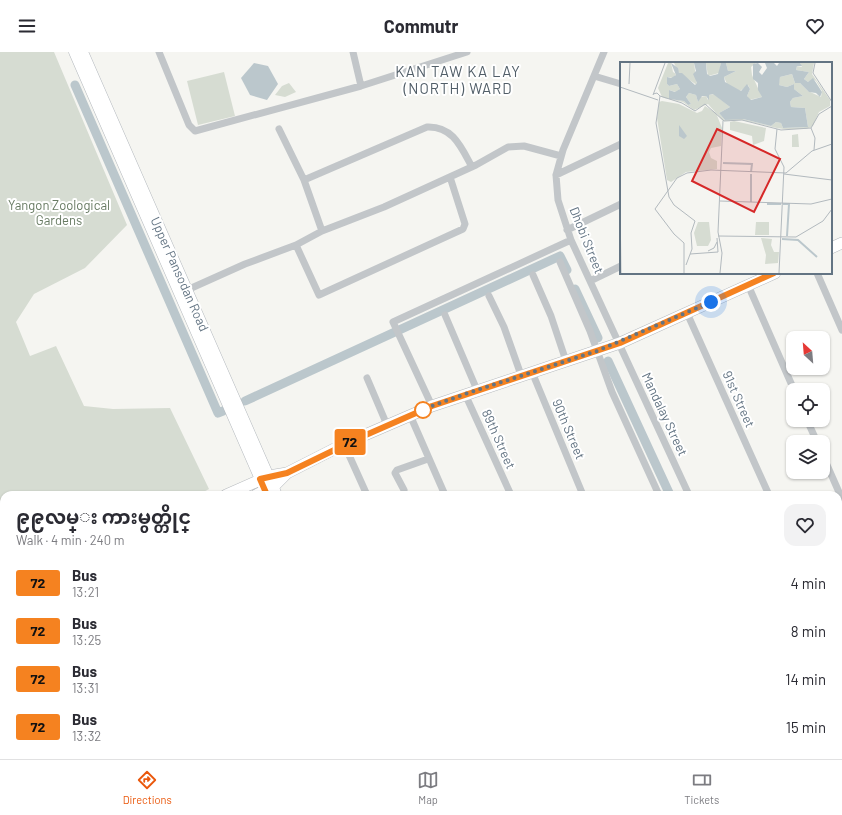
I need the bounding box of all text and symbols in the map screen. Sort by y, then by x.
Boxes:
icon: menu [16,15,38,37]
text: Commutr [384,15,458,37]
icon: heart [804,15,826,37]
district label: KAN TAW KA LAY (NORTH) WARD [395,62,521,97]
inset map [620,62,832,274]
park label: Yangon Zoological Gardens [8,197,110,228]
street label: Dhobi Street [566,204,608,276]
street label: Upper Pansodan Road [148,214,212,334]
your location [701,292,721,312]
north arrow [786,331,830,375]
map controls [786,331,830,479]
street label: 91st Street [719,368,759,430]
street label: Mandalay Street [639,370,691,458]
button: locate [786,383,830,427]
street label: 90th Street [549,396,589,462]
unlabelled marker [414,401,432,419]
street label: 89th Street [479,407,519,471]
line badge: 72 [332,429,368,455]
text: 72 [343,433,357,450]
button: layers [786,435,830,479]
button: heart [784,504,826,546]
text: ၉၉လမ္း ကားမွတ္တိုင္ [16,505,191,528]
text: Walk · 4 min · 240 m [16,532,124,548]
text: Bus [72,566,97,584]
text: 72 [31,574,45,591]
text: 4 min [790,574,826,592]
text: 13:21 [72,584,99,600]
text: Bus [72,614,97,632]
text: 72 [31,622,45,639]
text: 8 min [791,622,826,640]
text: 13:25 [72,632,101,648]
text: Bus [72,662,97,680]
text: 72 [31,670,45,687]
text: 14 min [785,670,826,688]
text: 13:31 [72,680,99,696]
text: Bus [72,710,97,728]
text: 72 [31,718,45,735]
text: 15 min [786,718,826,736]
text: 13:32 [72,728,101,744]
tab: Directions [123,769,172,806]
tab: Map [417,769,439,806]
tab: Tickets [684,769,719,806]

